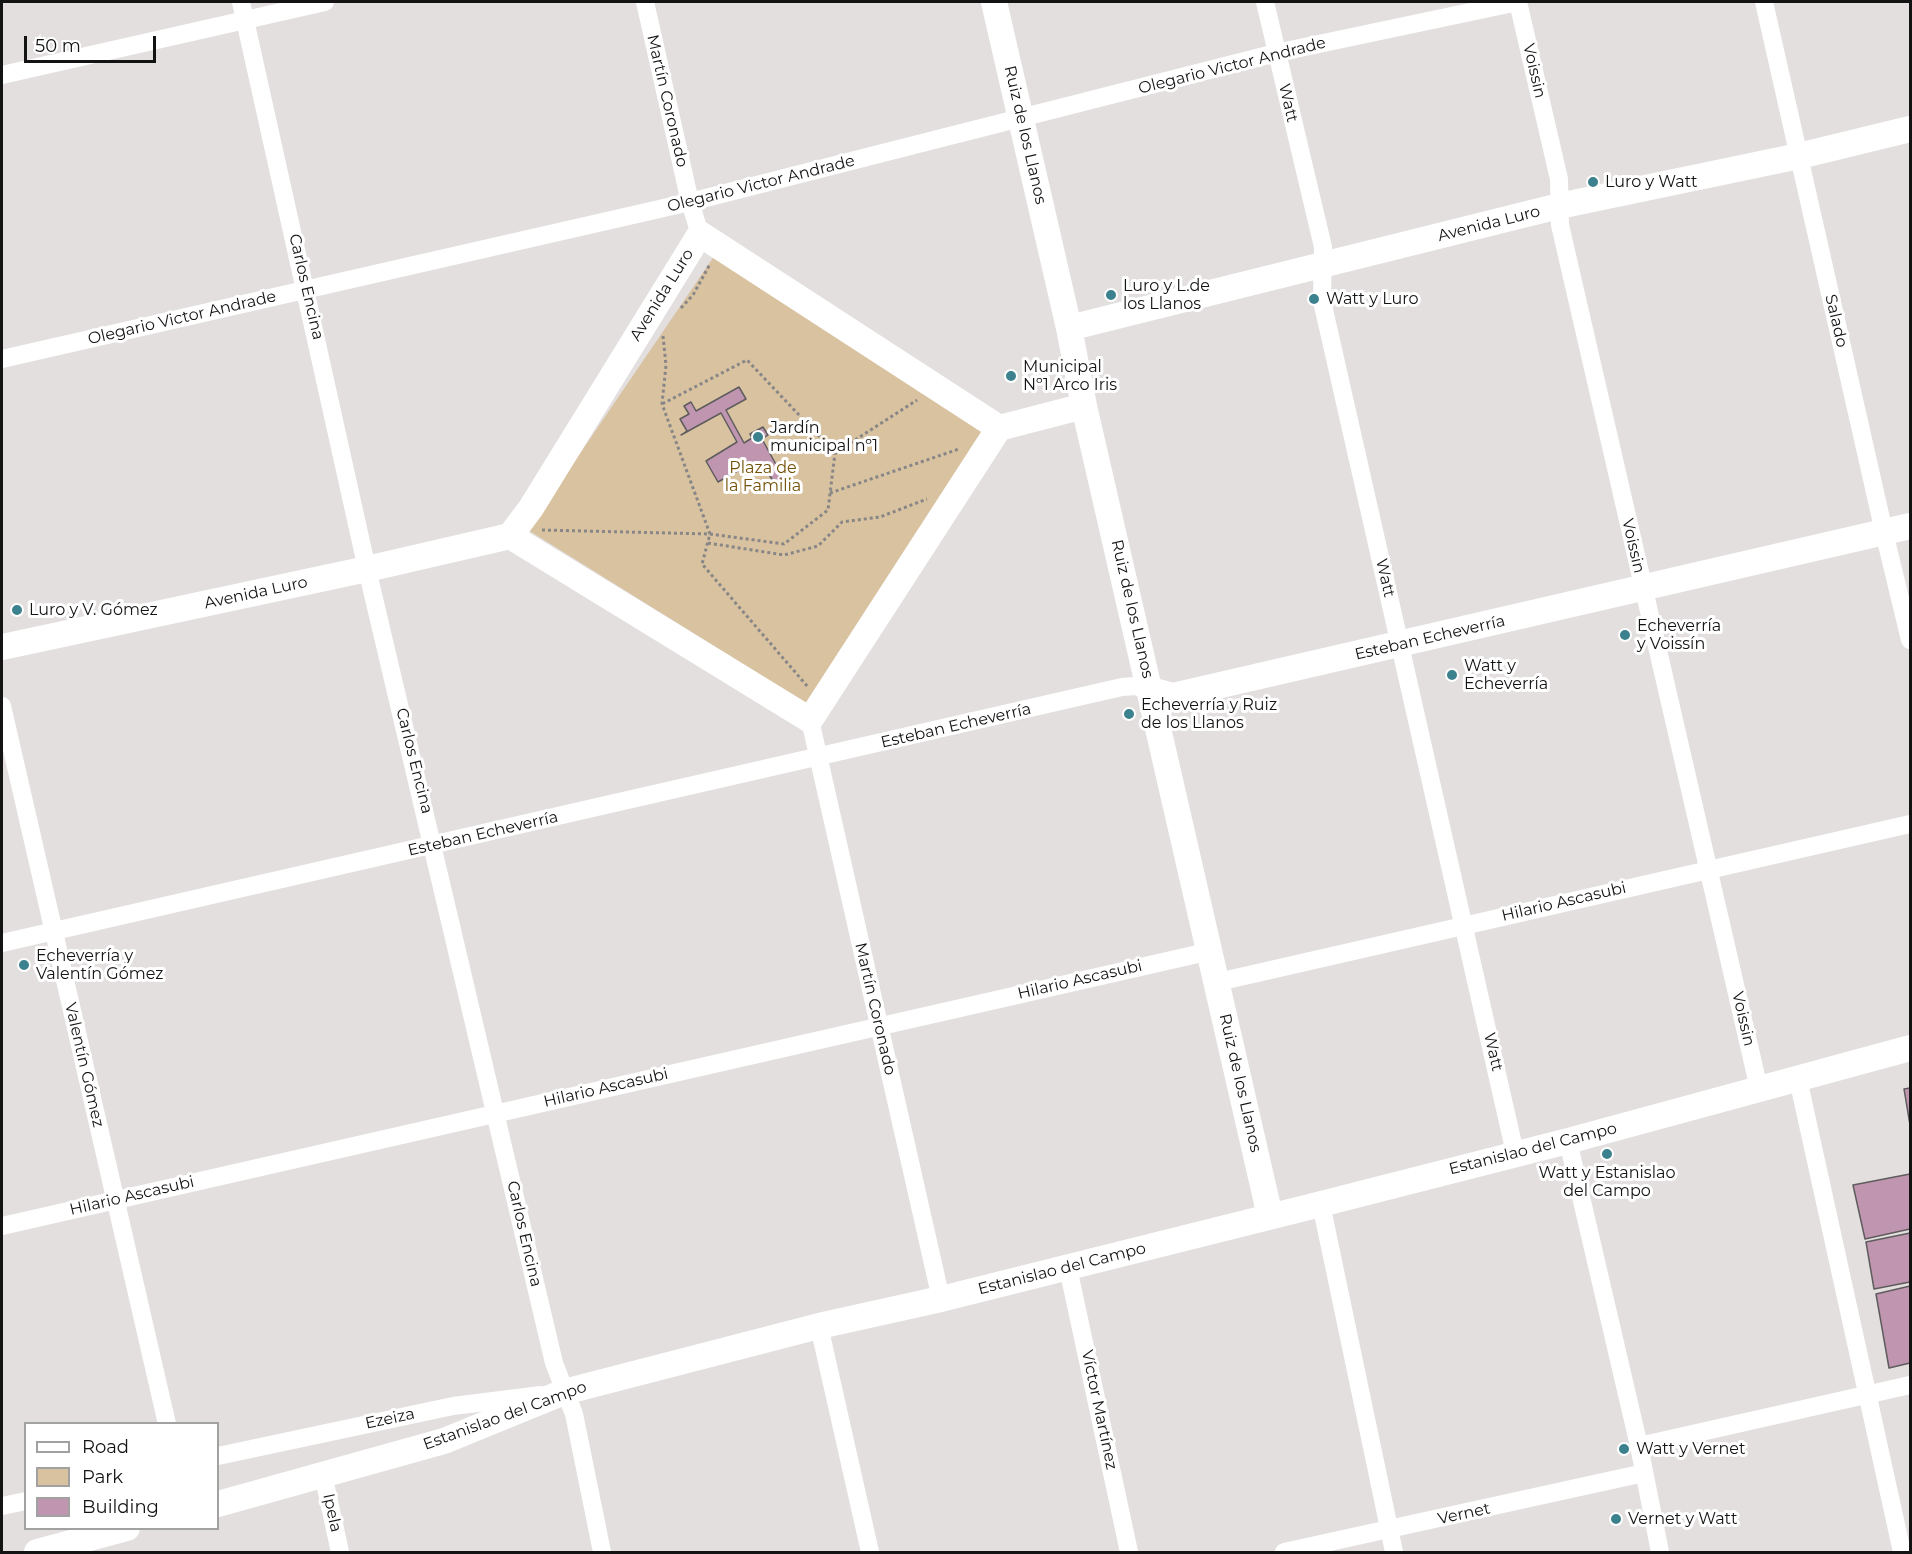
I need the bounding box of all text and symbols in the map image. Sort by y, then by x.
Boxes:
scale bar [27,24,159,62]
street label: Martín Coronado [642,33,692,169]
street label: Olegario Victor Andrade [1136,33,1328,99]
text: 50 m [35,35,81,57]
street label: Voissin [1518,42,1550,100]
street label: Ruiz de los Llanos [1000,64,1050,206]
street label: Watt [1274,82,1302,124]
street label: Olegario Victor Andrade [665,151,857,217]
place label: Luro y Watt [1605,172,1697,192]
marker: Luro y Watt [1586,175,1600,189]
street label: Avenida Luro [1436,202,1542,246]
street label: Carlos Encina [284,232,328,342]
street label: Avenida Luro [626,245,698,345]
place label: Luro y L.de los Llanos [1123,276,1210,314]
street label: Olegario Victor Andrade [86,287,278,349]
marker: Luro y L.de los Llanos [1104,288,1118,302]
place label: Watt y Luro [1326,289,1418,309]
marker: Watt y Luro [1307,292,1321,306]
street label: Salado [1821,293,1851,349]
place label: Municipal Nº1 Arco Iris [1023,357,1117,395]
marker: Municipal Nº1 Arco Iris [1004,369,1018,383]
place label: Jardín municipal nº1 [770,418,878,456]
marker: Jardín municipal nº1 [751,430,765,444]
park label: Plaza de la Familia [725,458,801,496]
street label: Voissin [1617,517,1649,575]
street label: Ruiz de los Llanos [1107,538,1157,680]
street label: Watt [1371,557,1399,599]
street label: Avenida Luro [203,573,309,613]
place label: Luro y V. Gómez [29,600,158,620]
marker: Luro y V. Gómez [10,603,24,617]
street label: Esteban Echeverría [1353,611,1507,665]
place label: Echeverría y Voissín [1637,616,1721,654]
marker: Echeverría y Voissín [1618,628,1632,642]
place label: Watt y Echeverría [1464,656,1548,694]
marker: Watt y Echeverría [1445,668,1459,682]
place label: Echeverría y Ruiz de los Llanos [1141,695,1277,733]
street label: Esteban Echeverría [879,699,1033,753]
street label: Carlos Encina [392,706,436,816]
marker: Echeverría y Ruiz de los Llanos [1122,707,1136,721]
street label: Esteban Echeverría [406,807,560,861]
street label: Hilario Ascasubi [1500,878,1628,926]
street label: Martín Coronado [850,941,900,1077]
place label: Echeverría y Valentín Gómez [36,946,163,984]
street label: Hilario Ascasubi [1016,956,1144,1004]
marker: Echeverría y Valentín Gómez [17,958,31,972]
street label: Voissin [1727,990,1759,1048]
street label: Valentín Gómez [60,1001,108,1129]
street label: Ruiz de los Llanos [1215,1012,1265,1154]
street label: Watt [1479,1031,1507,1073]
street label: Hilario Ascasubi [542,1064,670,1112]
street label: Estanislao del Campo [1447,1119,1619,1179]
marker: Watt y Estanislao del Campo [1600,1147,1614,1161]
place label: Watt y Estanislao del Campo [1539,1163,1675,1201]
street label: Hilario Ascasubi [68,1172,196,1220]
street label: Carlos Encina [502,1179,546,1289]
street label: Estanislao del Campo [976,1239,1148,1299]
street label: Víctor Martínez [1077,1348,1121,1472]
street label: Estanislao del Campo [421,1377,589,1455]
street label: Ezeiza [363,1404,417,1434]
legend [24,1422,219,1530]
text: Road [82,1436,129,1458]
place label: Watt y Vernet [1636,1439,1745,1459]
marker: Watt y Vernet [1617,1442,1631,1456]
text: Park [82,1466,123,1488]
street label: Ipela [319,1492,345,1534]
text: Building [82,1496,159,1518]
street label: Vernet [1436,1499,1492,1529]
place label: Vernet y Watt [1628,1509,1737,1529]
marker: Vernet y Watt [1609,1512,1623,1526]

